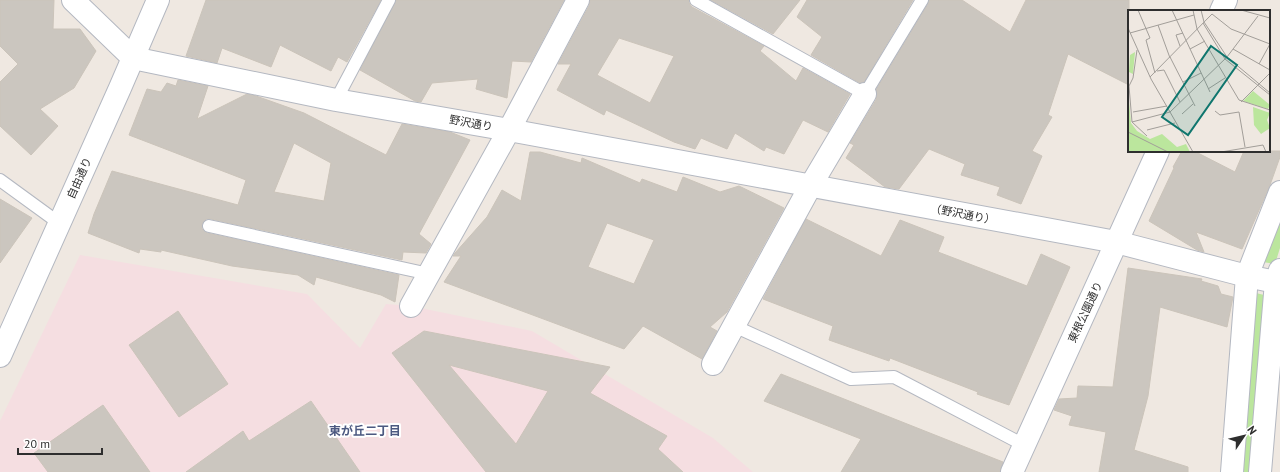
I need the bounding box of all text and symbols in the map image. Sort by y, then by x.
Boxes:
inset map [1128,10,1270,152]
street label: 野沢通り [448,112,494,134]
street label: 自由通り [64,155,94,201]
street label: （野沢通り） [929,201,997,227]
street label: 東根公園通り [1065,279,1105,345]
north arrow [1224,416,1264,456]
district label: 東が丘二丁目 [329,423,401,438]
text: N [1244,423,1260,437]
scale bar [18,430,102,456]
text: 20 m [24,436,50,451]

